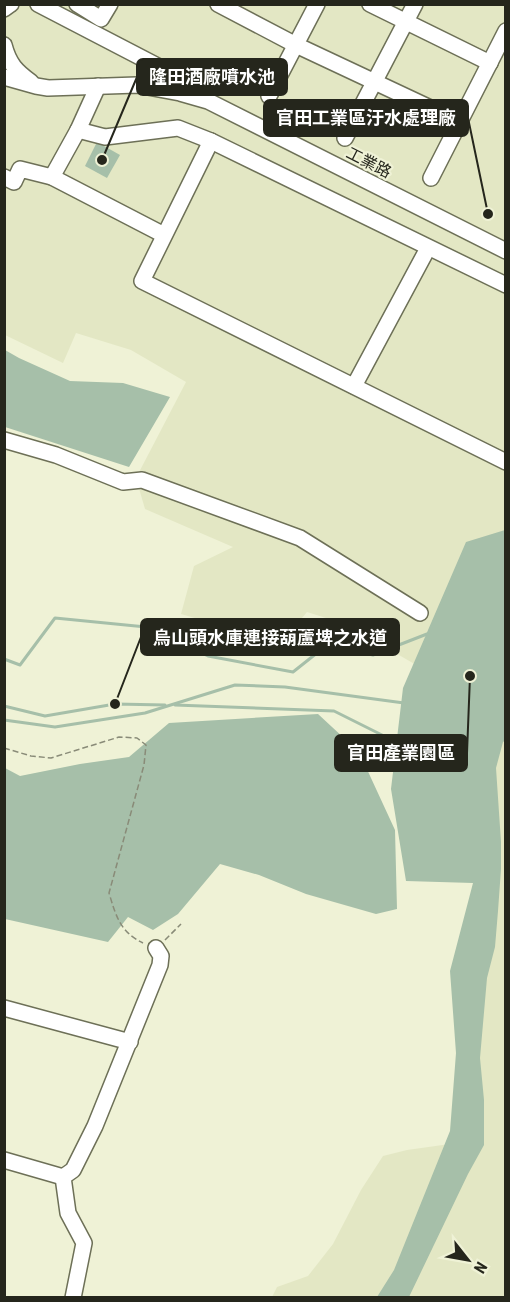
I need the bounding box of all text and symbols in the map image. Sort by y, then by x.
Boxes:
callout: 隆田酒廠噴水池 [137,59,287,95]
text: 隆田酒廠噴水池 [149,66,275,87]
callout: 官田工業區汙水處理廠 [264,100,468,136]
text: 官田工業區汙水處理廠 [276,107,456,128]
street label: 工業路 [343,143,394,182]
callout: 烏山頭水庫連接葫蘆埤之水道 [141,619,399,655]
text: 烏山頭水庫連接葫蘆埤之水道 [153,627,387,648]
callout: 官田產業園區 [335,735,467,771]
text: 官田產業園區 [347,742,455,763]
north arrow [438,1230,498,1290]
text: N [470,1258,491,1277]

